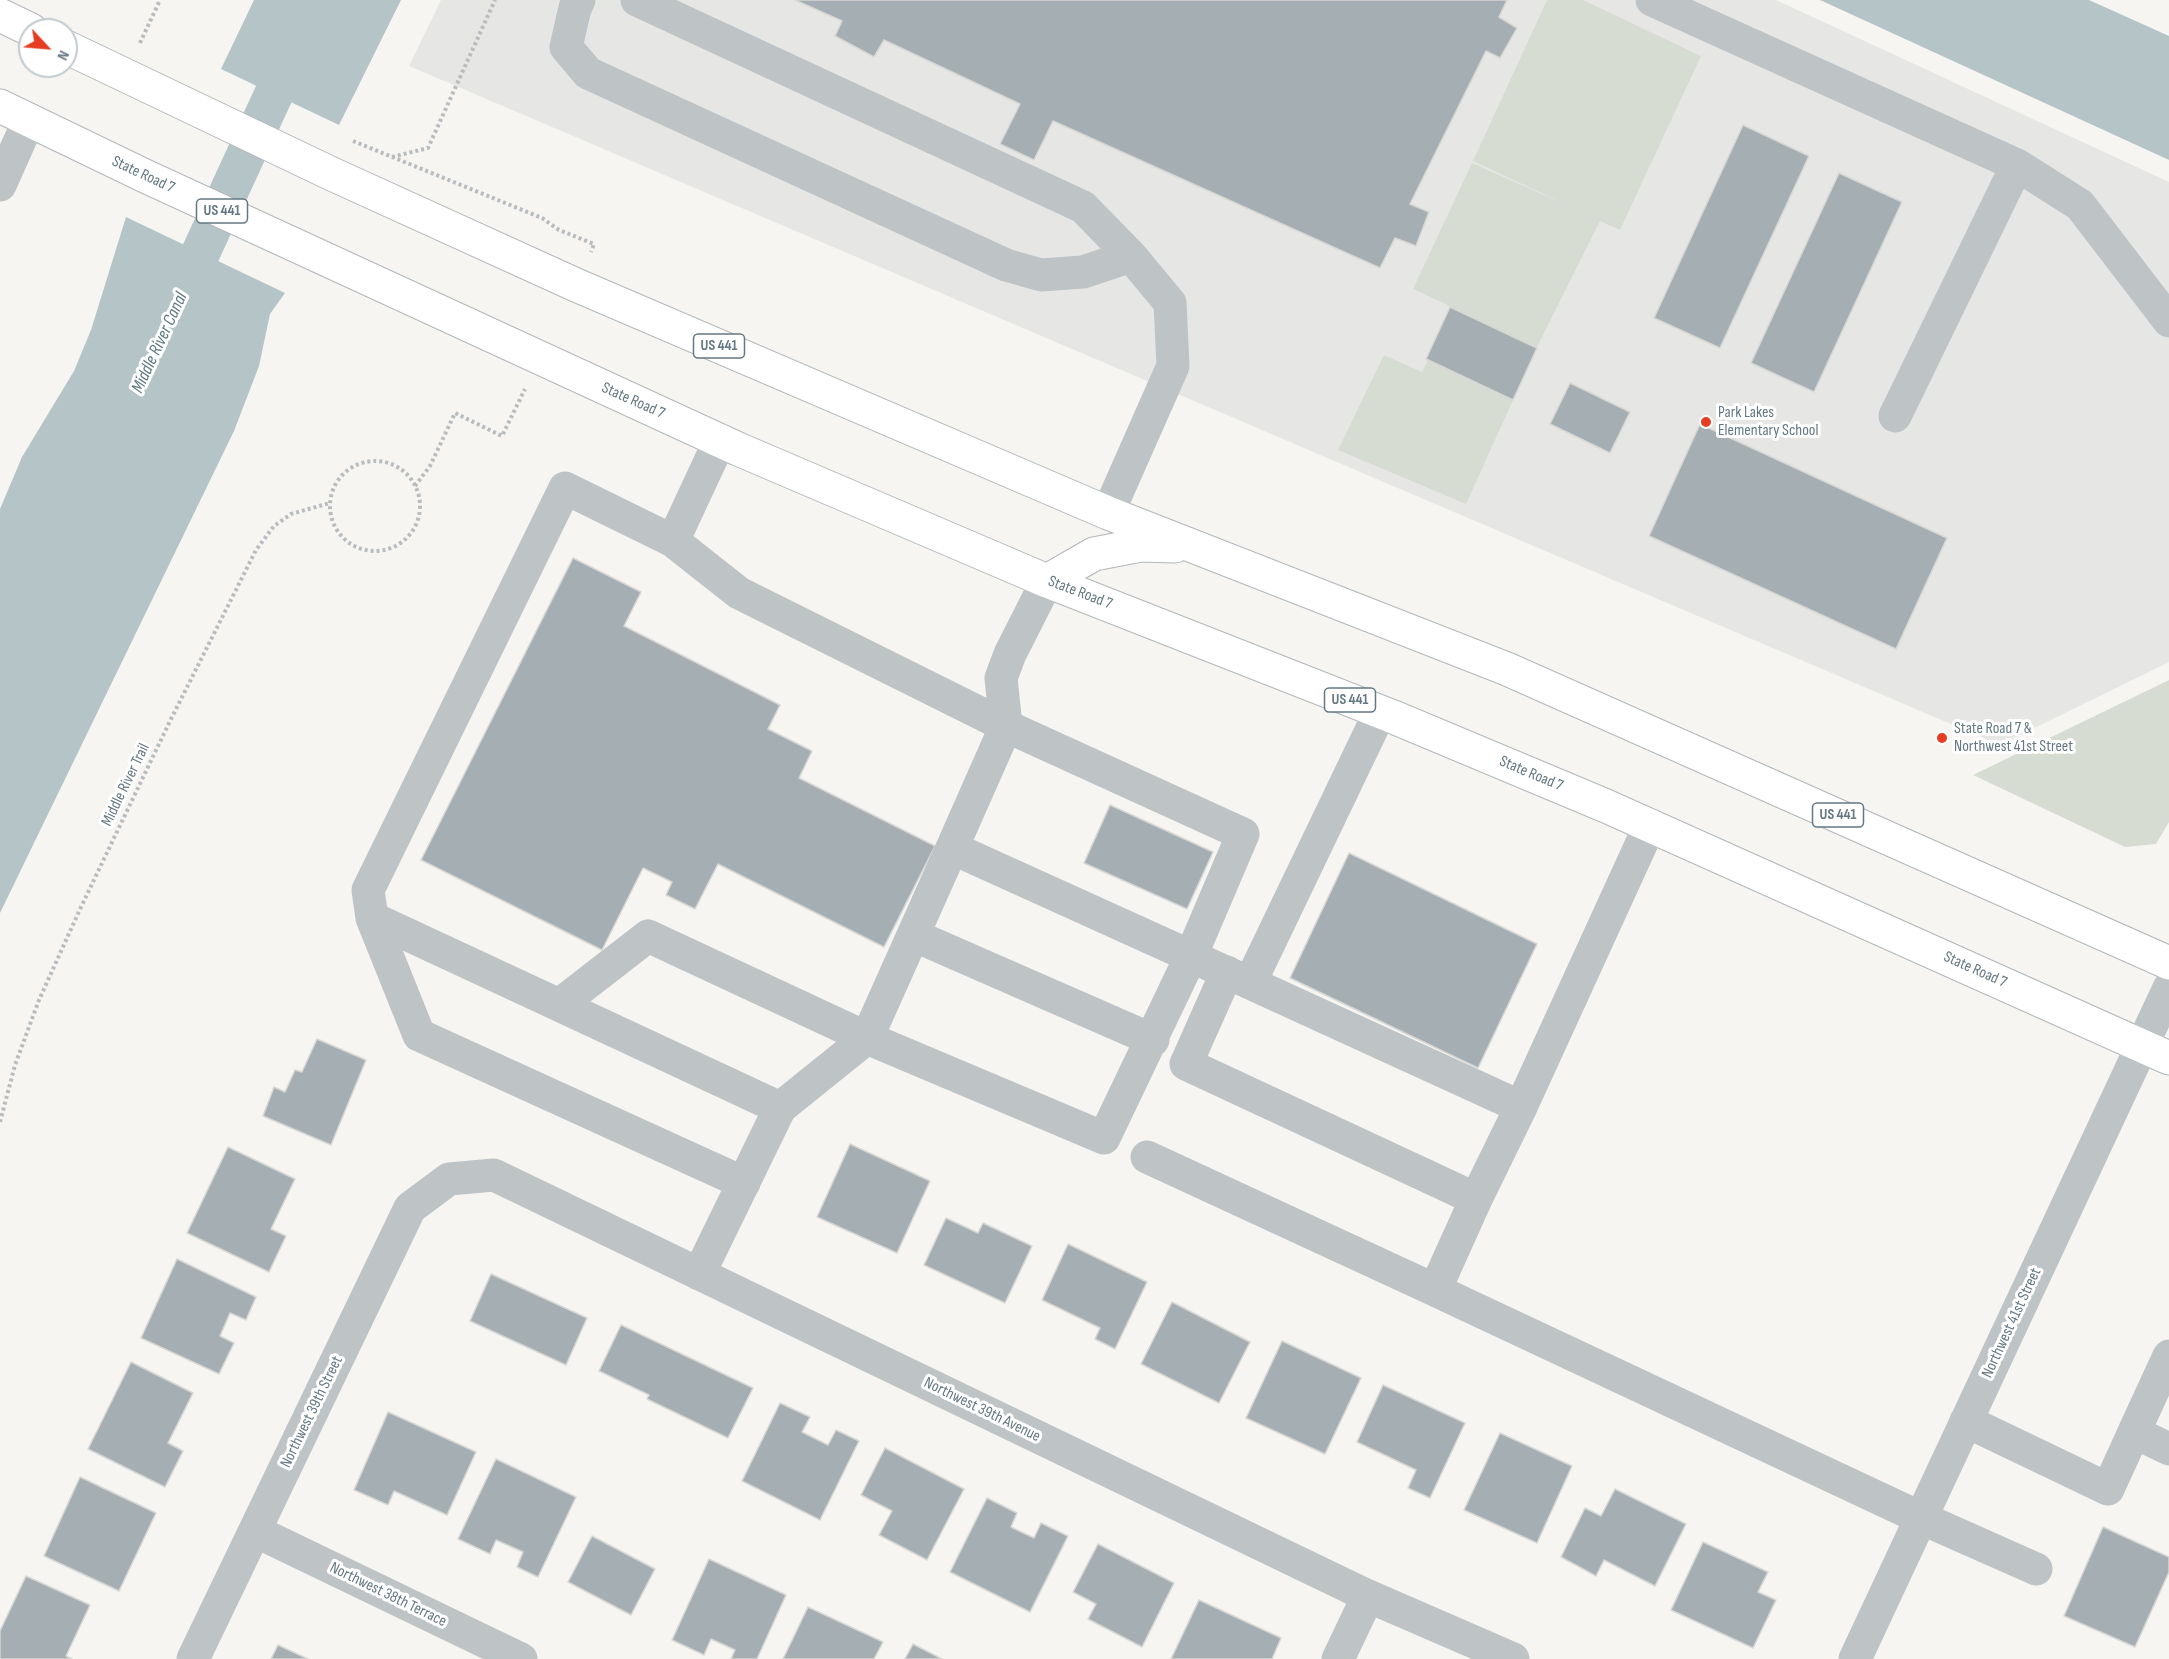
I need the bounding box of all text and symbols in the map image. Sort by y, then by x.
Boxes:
north arrow [18,18,78,78]
text: N [52,47,73,63]
street label: State Road 7 [109,152,177,198]
road number: US 441 [196,199,248,223]
water label: Middle River Canal [127,289,193,397]
road number: US 441 [694,334,744,358]
street label: State Road 7 [598,379,668,423]
place label: Park Lakes Elementary School [1718,403,1818,441]
marker: Park Lakes Elementary School [1699,415,1713,429]
street label: State Road 7 [1045,572,1115,614]
road number: US 441 [1324,688,1376,712]
place label: State Road 7 & Northwest 41st Street [1954,719,2073,757]
marker: State Road 7 & Northwest 41st Street [1935,731,1949,745]
street label: Middle River Trail [98,741,154,829]
street label: State Road 7 [1496,752,1566,796]
road number: US 441 [1812,803,1864,827]
street label: State Road 7 [1940,948,2010,992]
street label: Northwest 41st Street [1978,1265,2046,1381]
street label: Northwest 39th Street [277,1353,347,1471]
street label: Northwest 39th Avenue [921,1374,1043,1446]
street label: Northwest 38th Terrace [326,1558,450,1632]

